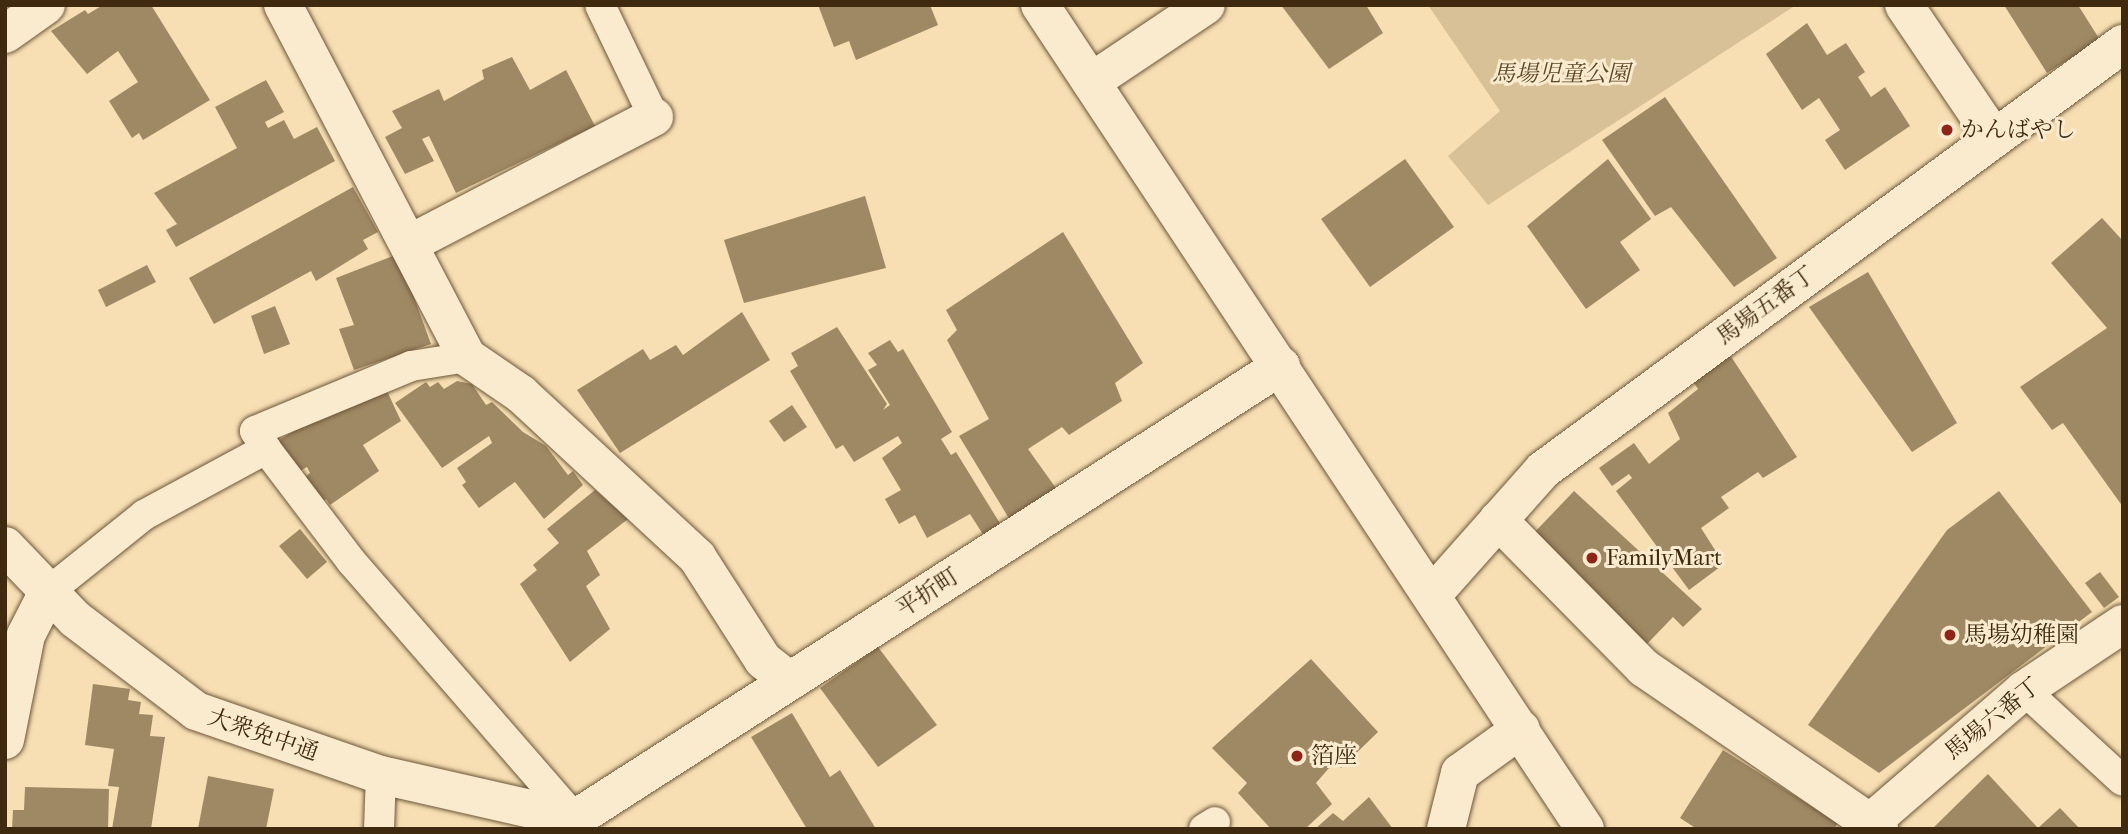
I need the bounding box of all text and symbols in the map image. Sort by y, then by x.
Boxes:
park label: 馬場児童公園 [1492,60,1630,88]
place label: かんばやし [1961,116,2076,144]
marker: かんばやし [1939,122,1955,138]
street label: 馬場五番丁 [1711,261,1821,351]
place label: FamilyMart [1606,544,1722,572]
marker: FamilyMart [1584,550,1600,566]
street label: 平折町 [892,563,964,623]
place label: 馬場幼稚園 [1964,621,2079,649]
marker: 馬場幼稚園 [1942,627,1958,643]
street label: 馬場六番丁 [1940,672,2046,766]
street label: 大衆免中通 [204,703,322,767]
place label: 箔座 [1311,742,1357,770]
marker: 箔座 [1289,748,1305,764]

